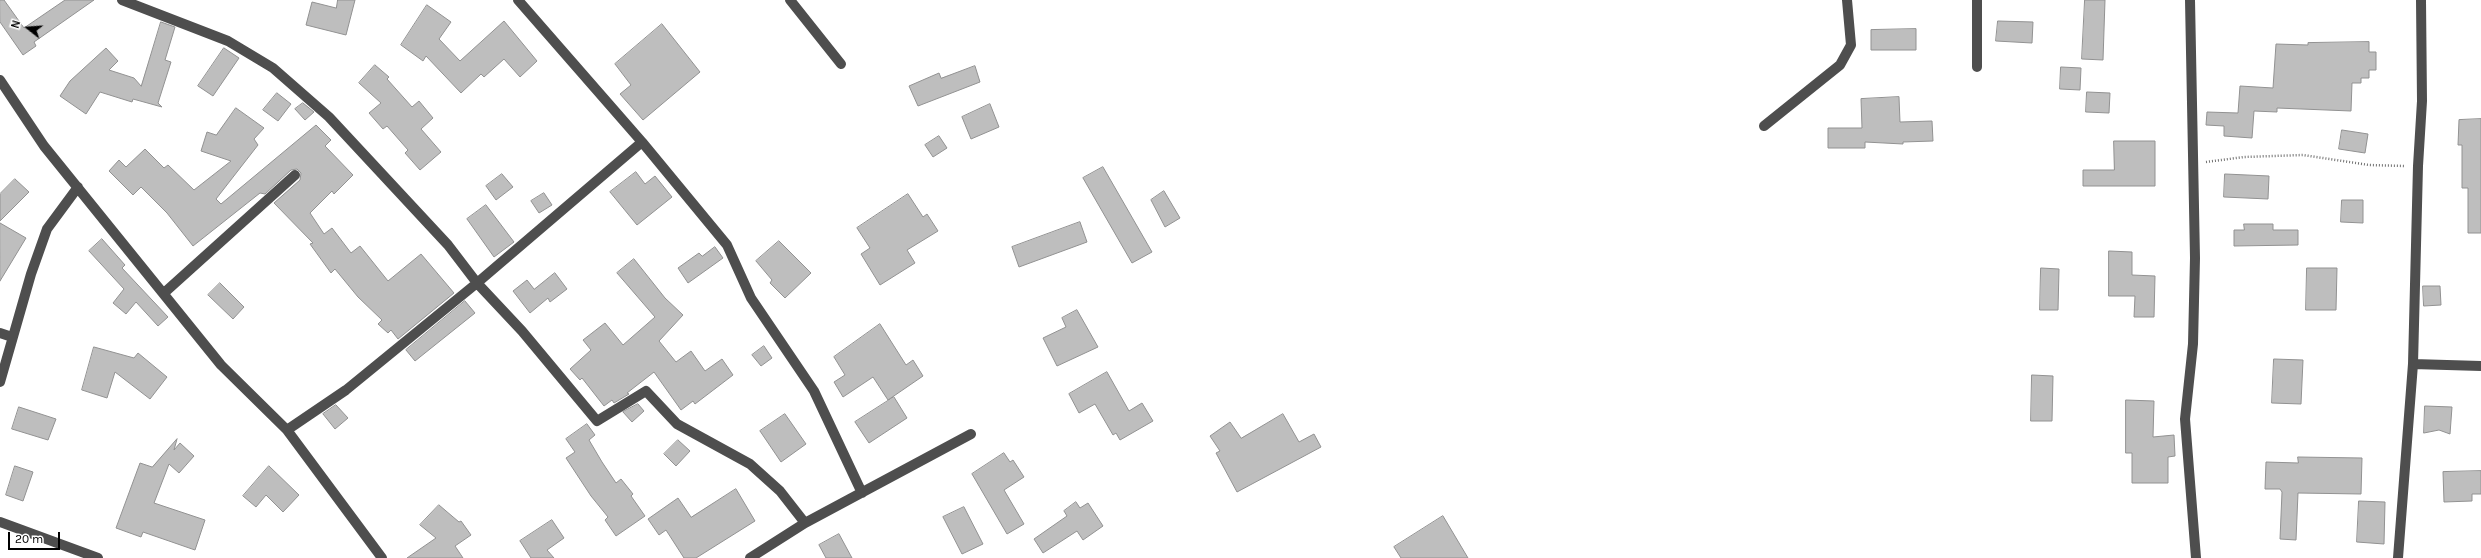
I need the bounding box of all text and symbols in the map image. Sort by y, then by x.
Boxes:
north arrow [8,8,48,48]
text: N [9,19,23,30]
scale bar [10,524,62,550]
text: 20 m [15,532,43,546]

